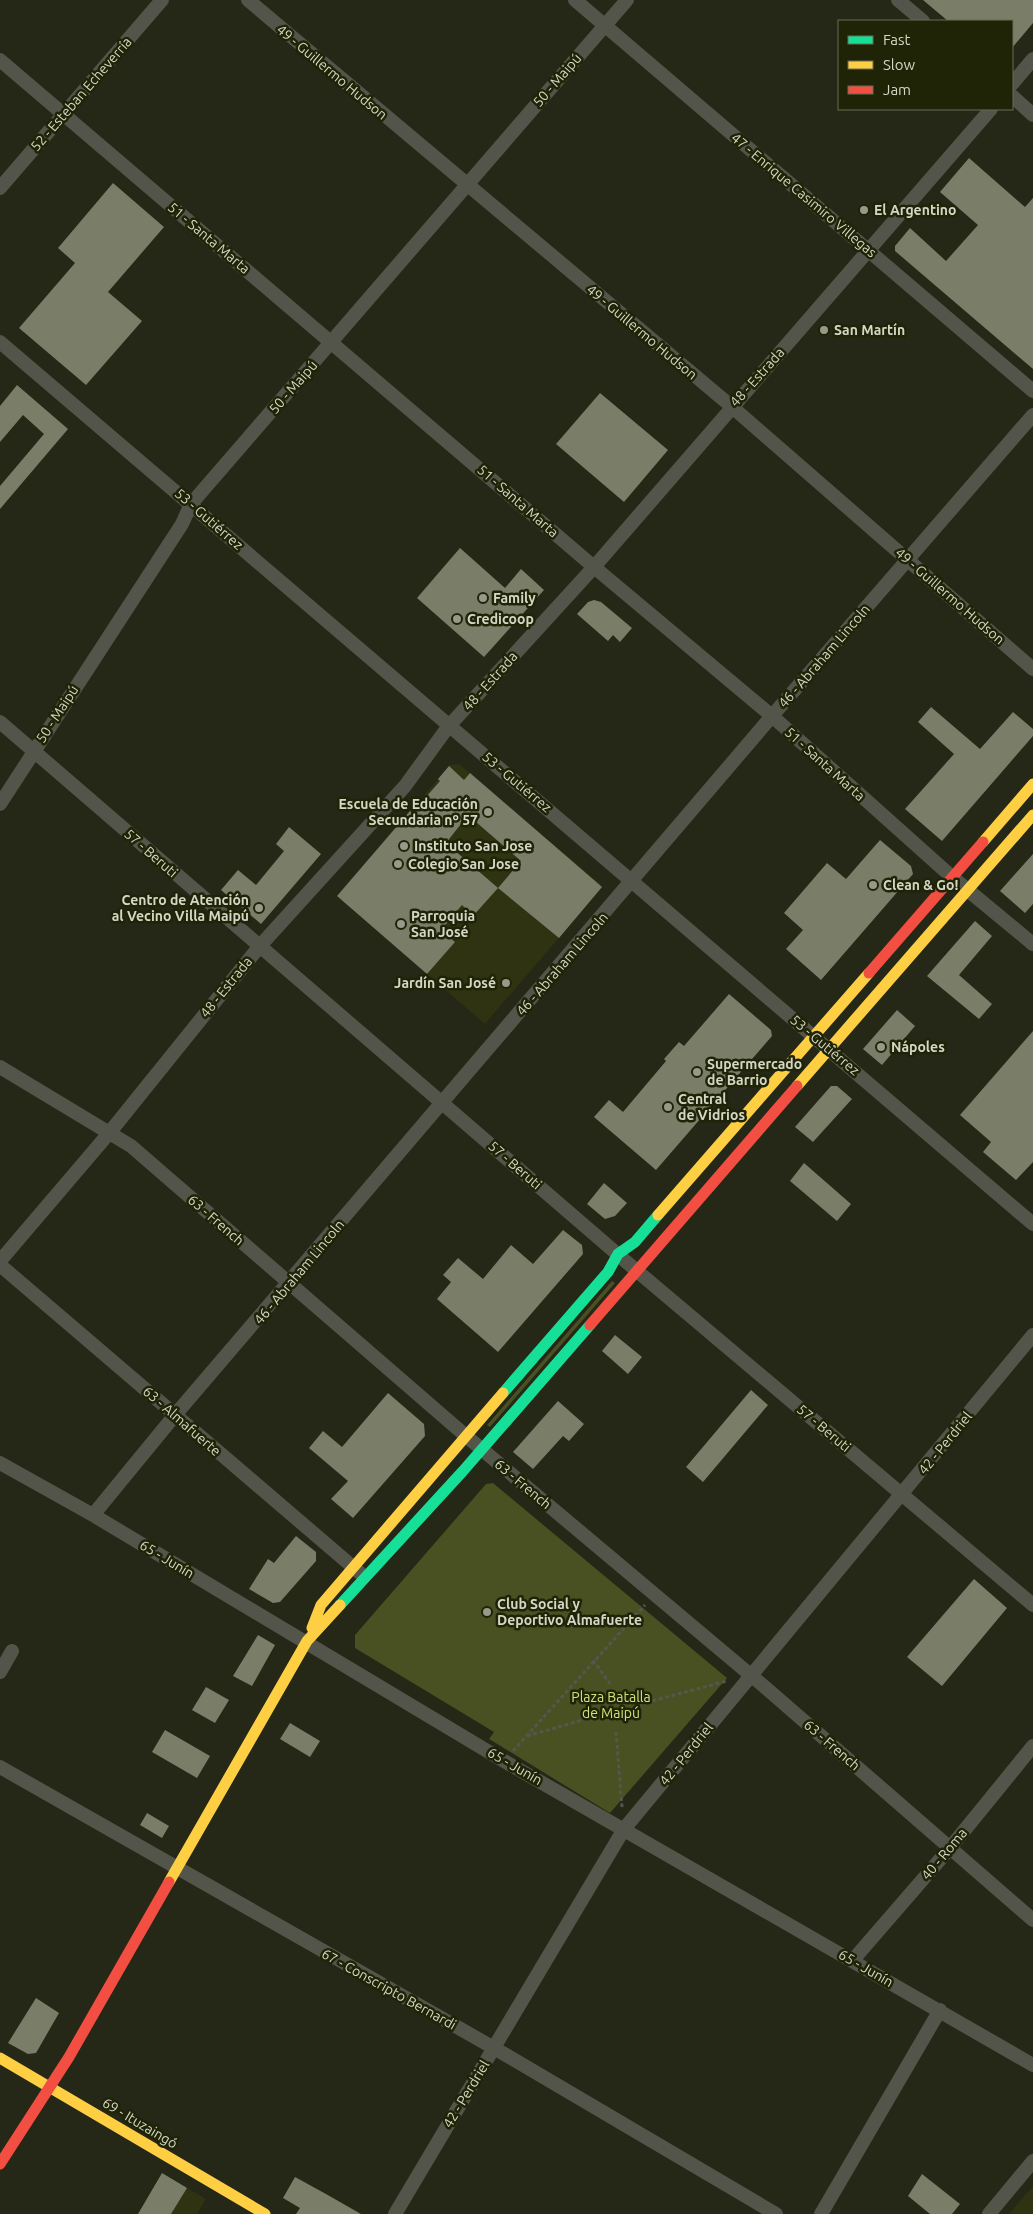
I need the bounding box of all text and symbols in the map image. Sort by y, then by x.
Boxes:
legend [838,20,1013,110]
street label: 49 - Guillermo Hudson [274,21,390,123]
text: Fast [883,31,911,48]
street label: 52 - Esteban Echeverría [27,34,135,154]
street label: 50 - Maipú [530,50,584,110]
text: Slow [883,56,916,73]
text: Jam [883,81,911,98]
street label: 47 - Enrique Casimiro Villegas [728,130,880,260]
street label: 51 - Santa Marta [165,199,253,277]
place label: El Argentino [874,202,956,218]
marker: El Argentino [858,204,870,216]
street label: 49 - Guillermo Hudson [584,281,700,383]
place label: San Martín [834,322,905,338]
marker: San Martín [818,324,830,336]
street label: 48 - Estrada [726,344,788,410]
street label: 50 - Maipú [266,357,320,417]
street label: 51 - Santa Marta [474,461,562,541]
street label: 53 - Gutiérrez [172,485,246,553]
street label: 49 - Guillermo Hudson [892,544,1008,648]
place label: Family [493,590,536,606]
marker: Family [477,592,489,604]
street label: 46 - Abraham Lincoln [775,601,873,711]
place label: Credicoop [467,611,534,627]
marker: Credicoop [451,613,463,625]
street label: 48 - Estrada [459,648,521,714]
street label: 50 - Maipú [33,682,81,746]
street label: 51 - Santa Marta [782,724,868,804]
street label: 53 - Gutiérrez [479,749,555,815]
place label: Escuela de Educación Secundaria nº 57 [339,796,478,828]
marker: Escuela de Educación Secundaria nº 57 [482,806,494,818]
street label: 57 - Beruti [121,826,181,880]
place label: Instituto San Jose [414,838,532,854]
marker: Instituto San Jose [398,840,410,852]
place label: Colegio San Jose [408,856,519,872]
marker: Colegio San Jose [392,858,404,870]
place label: Clean & Go! [883,877,958,893]
marker: Clean & Go! [867,879,879,891]
place label: Centro de Atención al Vecino Villa Maipú [112,892,249,924]
marker: Centro de Atención al Vecino Villa Maipú [253,902,265,914]
place label: Parroquia San José [411,908,475,940]
street label: 46 - Abraham Lincoln [513,909,611,1019]
marker: Parroquia San José [395,918,407,930]
street label: 48 - Estrada [197,953,255,1021]
place label: Jardín San José [394,975,496,991]
marker: Jardín San José [500,977,512,989]
street label: 53 - Gutiérrez [787,1012,863,1078]
place label: Nápoles [891,1039,945,1055]
marker: Nápoles [875,1041,887,1053]
place label: Supermercado de Barrio [707,1056,802,1088]
marker: Supermercado de Barrio [691,1066,703,1078]
place label: Central de Vidrios [678,1091,745,1123]
marker: Central de Vidrios [662,1101,674,1113]
street label: 57 - Beruti [485,1138,545,1192]
street label: 63 - French [185,1191,247,1249]
street label: 46 - Abraham Lincoln [251,1217,347,1327]
street label: 63 - Almafuerte [140,1383,224,1459]
street label: 57 - Beruti [794,1401,854,1455]
street label: 42 - Perdriel [915,1408,975,1477]
street label: 63 - French [491,1456,555,1512]
street label: 65 - Junín [137,1537,197,1581]
place label: Club Social y Deportivo Almafuerte [497,1596,642,1628]
marker: Club Social y Deportivo Almafuerte [481,1606,493,1618]
park label: Plaza Batalla de Maipú [571,1689,651,1721]
street label: 63 - French [801,1716,863,1774]
street label: 42 - Perdriel [656,1719,716,1788]
street label: 65 - Junín [485,1744,545,1788]
street label: 40 - Roma [918,1825,970,1883]
street label: 67 - Conscripto Bernardi [319,1945,459,2033]
street label: 65 - Junín [836,1946,896,1990]
street label: 42 - Perdriel [440,2057,493,2131]
street label: 69 - Ituzaingó [100,2094,180,2152]

